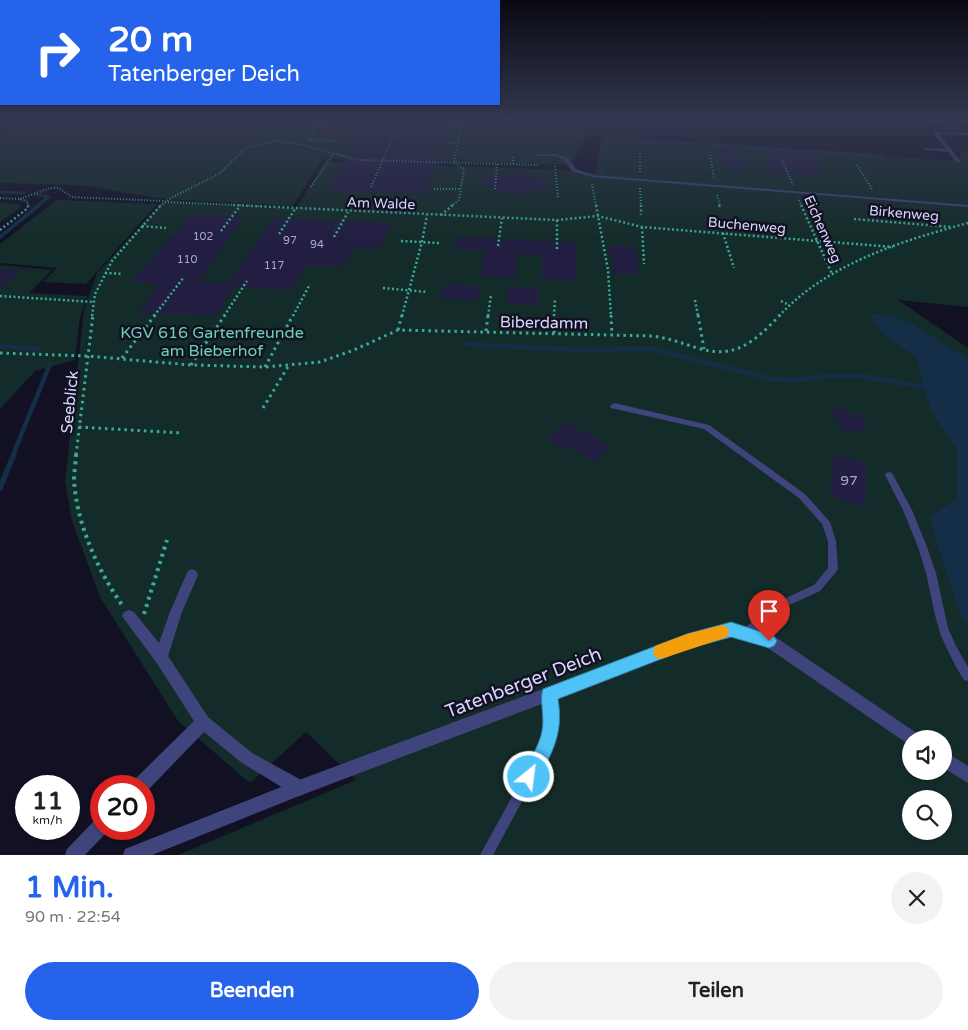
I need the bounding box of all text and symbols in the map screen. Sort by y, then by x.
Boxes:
text: 20 m [108,19,193,61]
icon: right [25,20,90,85]
text: Tatenberger Deich [108,61,300,87]
street label: Eichenweg [800,193,845,266]
street label: Am Walde [346,194,416,213]
street label: Birkenweg [868,202,940,225]
street label: Buchenweg [707,214,787,237]
house number: 102 [193,230,213,243]
house number: 97 [283,234,297,247]
house number: 94 [310,238,324,251]
house number: 110 [177,253,197,266]
house number: 117 [264,259,284,272]
street label: Biberdamm [500,312,588,334]
park label: KGV 616 Gartenfreunde am Bieberhof [120,323,304,361]
street label: Seeblick [57,369,83,435]
house number: 97 [840,472,858,489]
pin [748,590,790,641]
icon: arrive [755,597,783,625]
street label: Tatenberger Deich [442,643,605,723]
map controls [902,730,952,840]
button: sound [902,730,952,780]
position arrow [502,750,554,802]
speed limit sign: 20 [90,775,155,840]
text: 11 [32,786,63,816]
button: search [902,790,952,840]
text: km/h [32,813,63,827]
text: 1 Min. [25,869,114,906]
button: close [891,872,943,924]
text: 90 m · 22:54 [25,907,121,927]
button: Beenden [25,962,479,1020]
button: Teilen [489,962,943,1020]

